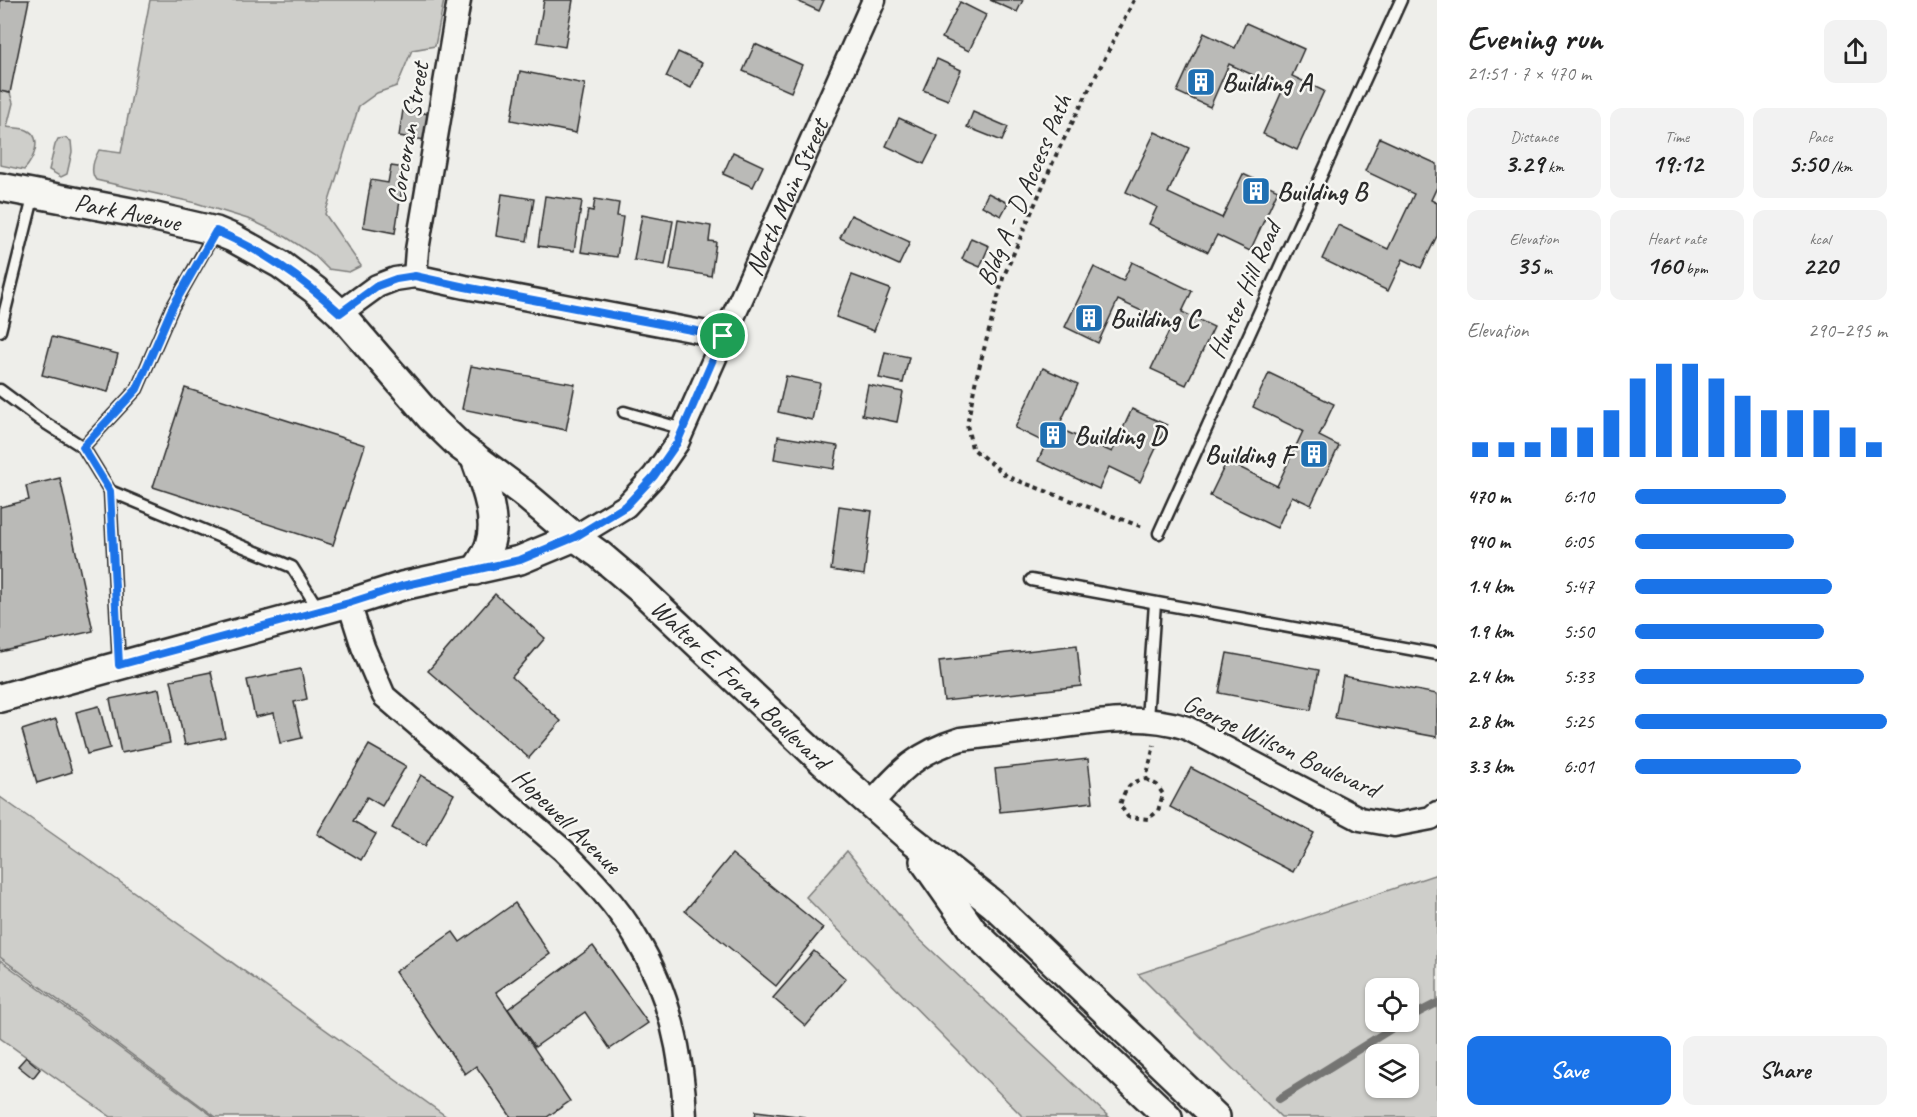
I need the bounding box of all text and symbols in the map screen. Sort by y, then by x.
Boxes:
text: Evening run [1467,17,1602,59]
button: share [1824,20,1887,83]
street label: Corcoran Street [379,57,437,206]
text: 21:51 · 7 × 470 m [1467,61,1591,86]
building icon: Building A [1185,66,1217,98]
place label: Building A [1222,66,1313,99]
street label: Bldg A - D Access Path [969,88,1080,291]
street label: North Main Street [737,111,837,281]
text: Distance [1510,127,1558,147]
text: Time [1665,127,1689,147]
text: Pace [1808,127,1832,147]
text: 3.29 [1504,147,1544,180]
text: 19:12 [1651,147,1703,180]
text: 5:50 [1788,147,1827,180]
text: km [1544,157,1564,177]
text: /km [1827,157,1852,177]
building icon: Building B [1240,175,1272,207]
place label: Building B [1277,175,1369,208]
street label: Park Avenue [72,185,186,239]
street label: Hunter Hill Road [1199,213,1290,363]
text: Elevation [1509,229,1559,249]
text: Heart rate [1648,229,1706,249]
text: kcal [1809,229,1831,249]
text: 35 [1516,249,1539,282]
text: 160 [1646,249,1682,282]
text: 220 [1802,249,1838,282]
text: m [1539,259,1552,279]
text: bpm [1682,259,1708,279]
building icon: Building C [1073,302,1105,334]
place label: Building C [1110,302,1202,335]
pin [697,310,748,361]
text: Elevation [1467,318,1529,343]
text: 290–295 m [1808,318,1887,343]
icon: arrive [706,319,739,352]
building icon: Building D [1037,419,1069,451]
place label: Building D [1074,419,1168,452]
place label: Building F [1205,438,1299,471]
building icon: Building F [1298,438,1330,470]
text: 470 m [1467,484,1510,509]
text: 6:10 [1563,484,1594,509]
text: 940 m [1467,529,1510,554]
text: 6:05 [1563,529,1594,554]
text: 1.4 km [1467,574,1514,599]
text: 5:47 [1563,574,1594,599]
street label: Walter E. Foran Boulevard [644,592,840,780]
text: 1.9 km [1467,619,1513,644]
text: 5:50 [1563,619,1594,644]
text: 2.4 km [1467,664,1514,689]
text: 5:33 [1563,664,1594,689]
street label: George Wilson Boulevard [1178,686,1388,807]
text: 2.8 km [1467,709,1514,734]
text: 5:25 [1563,709,1594,734]
text: 3.3 km [1467,754,1514,779]
text: 6:01 [1563,754,1594,779]
street label: Hopewell Avenue [506,761,630,882]
map controls [1365,978,1419,1098]
button: locate [1365,978,1419,1032]
button: Save [1467,1036,1671,1105]
button: Share [1683,1036,1887,1105]
button: layers [1365,1044,1419,1098]

